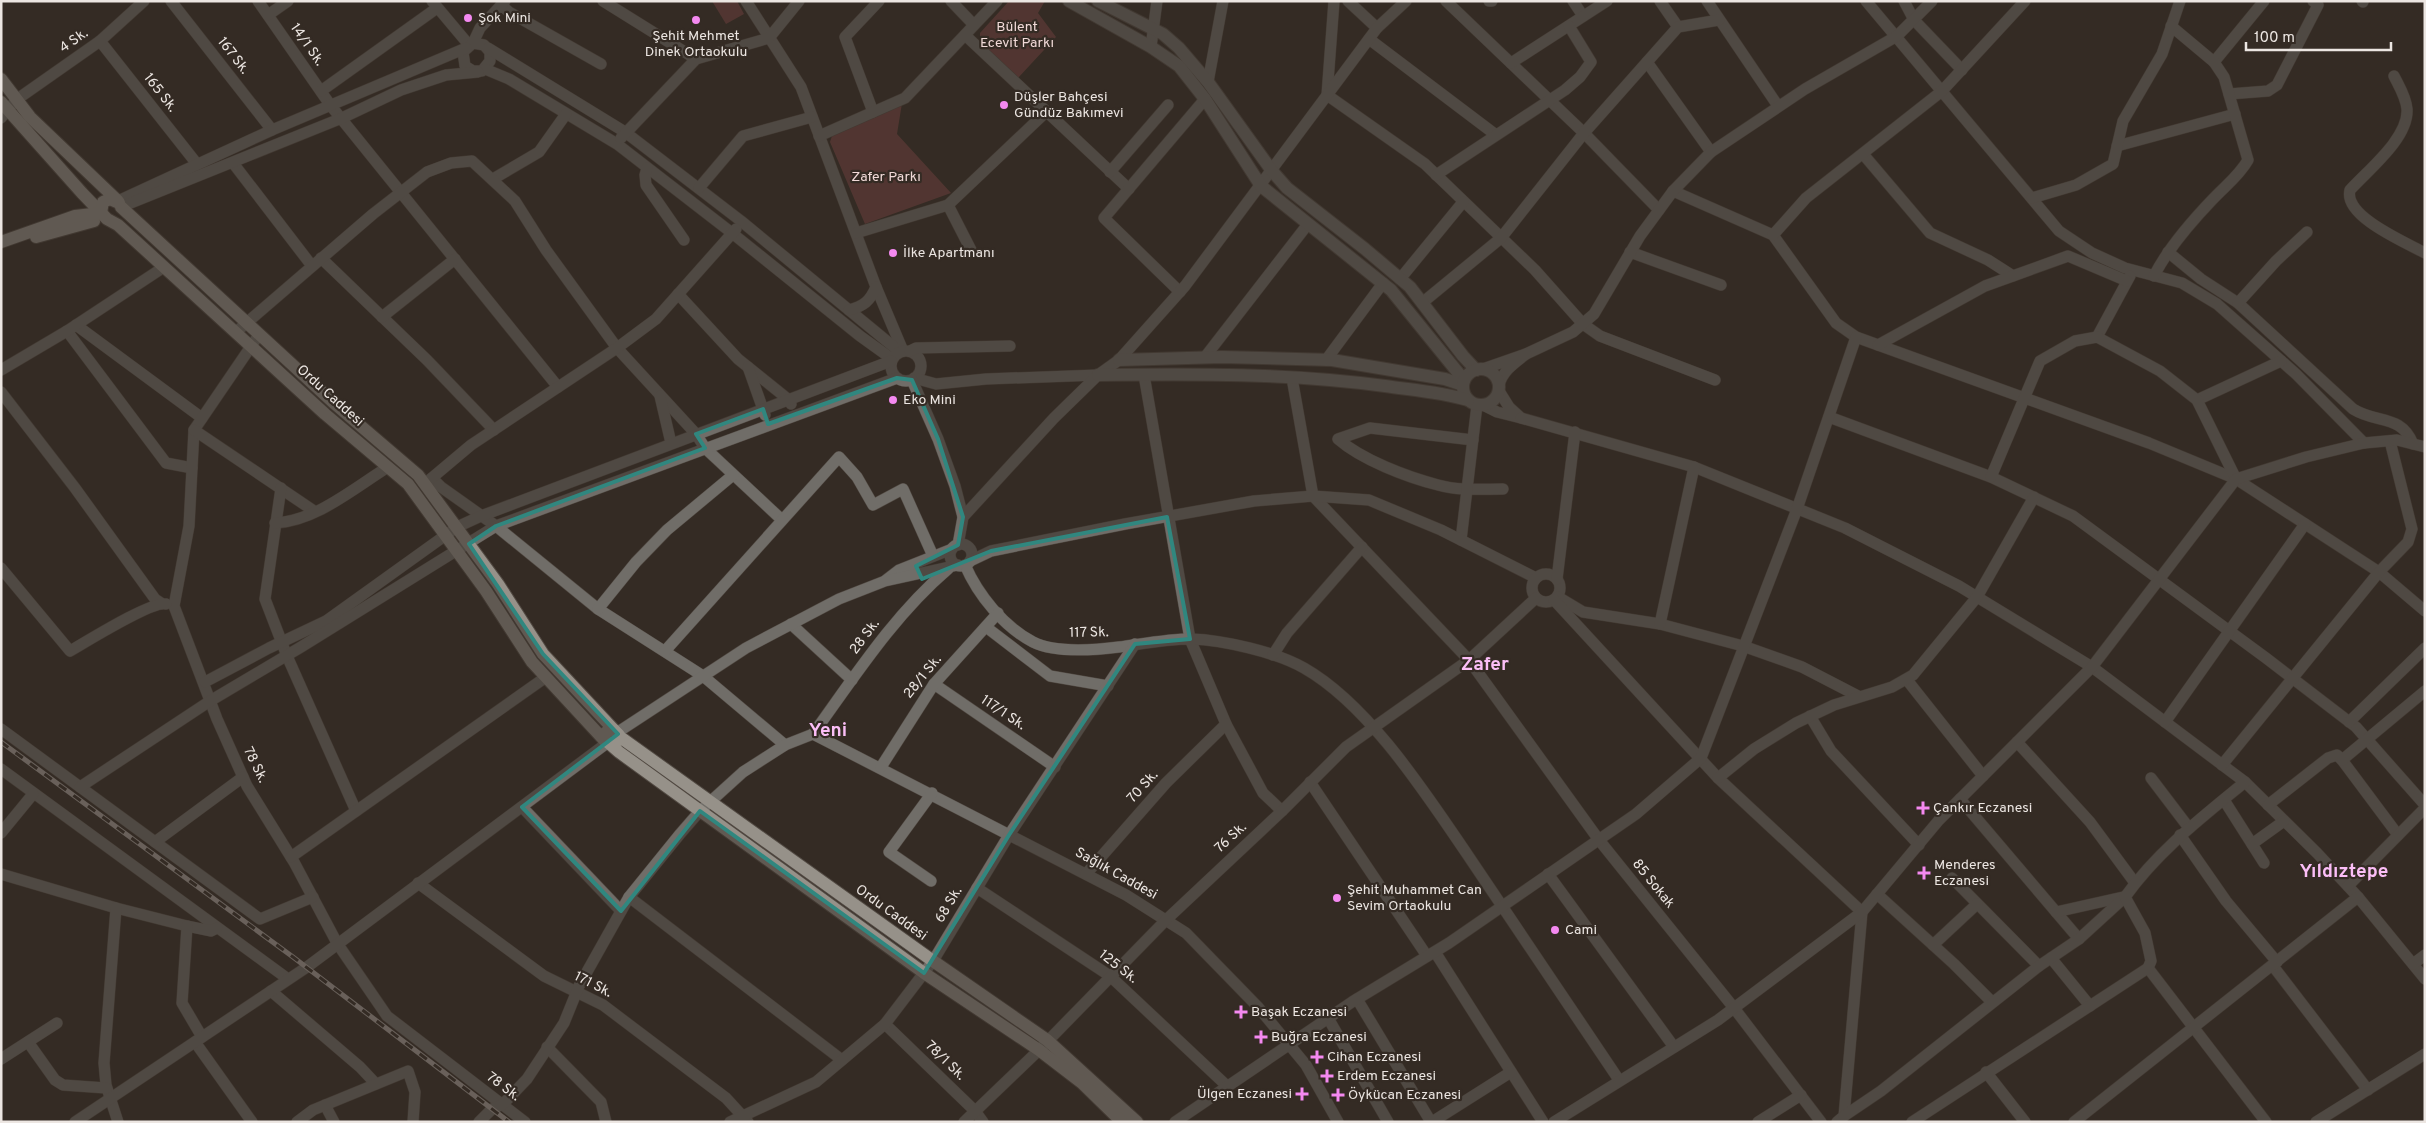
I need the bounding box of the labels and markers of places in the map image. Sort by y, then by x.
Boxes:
place label: Şok Mini [478,10,531,27]
marker: Şok Mini [462,12,474,24]
marker: Şehit Mehmet Dinek Ortaokulu [690,14,702,26]
place label: Şehit Mehmet Dinek Ortaokulu [645,28,747,61]
place label: Düşler Bahçesi Gündüz Bakımevi [1014,89,1124,122]
marker: Düşler Bahçesi Gündüz Bakımevi [998,99,1010,111]
place label: İlke Apartmanı [903,244,995,262]
marker: İlke Apartmanı [887,247,899,259]
place label: Eko Mini [903,392,956,409]
marker: Eko Mini [887,394,899,406]
place label: Çankır Eczanesi [1933,800,2032,817]
marker: Çankır Eczanesi [1917,802,1929,814]
place label: Menderes Eczanesi [1934,857,1996,890]
marker: Menderes Eczanesi [1918,867,1930,879]
place label: Şehit Muhammet Can Sevim Ortaokulu [1347,882,1482,915]
marker: Şehit Muhammet Can Sevim Ortaokulu [1331,892,1343,904]
place label: Cami [1565,922,1597,939]
marker: Cami [1549,924,1561,936]
place label: Başak Eczanesi [1251,1004,1347,1021]
marker: Başak Eczanesi [1235,1006,1247,1018]
place label: Buğra Eczanesi [1271,1029,1367,1046]
marker: Buğra Eczanesi [1255,1031,1267,1043]
place label: Cihan Eczanesi [1327,1049,1421,1066]
marker: Cihan Eczanesi [1311,1051,1323,1063]
place label: Erdem Eczanesi [1337,1068,1436,1085]
marker: Erdem Eczanesi [1321,1070,1333,1082]
place label: Ülgen Eczanesi [1197,1085,1292,1103]
place label: Öykücan Eczanesi [1348,1086,1461,1104]
marker: Ülgen Eczanesi [1296,1088,1308,1100]
marker: Öykücan Eczanesi [1332,1089,1344,1101]

